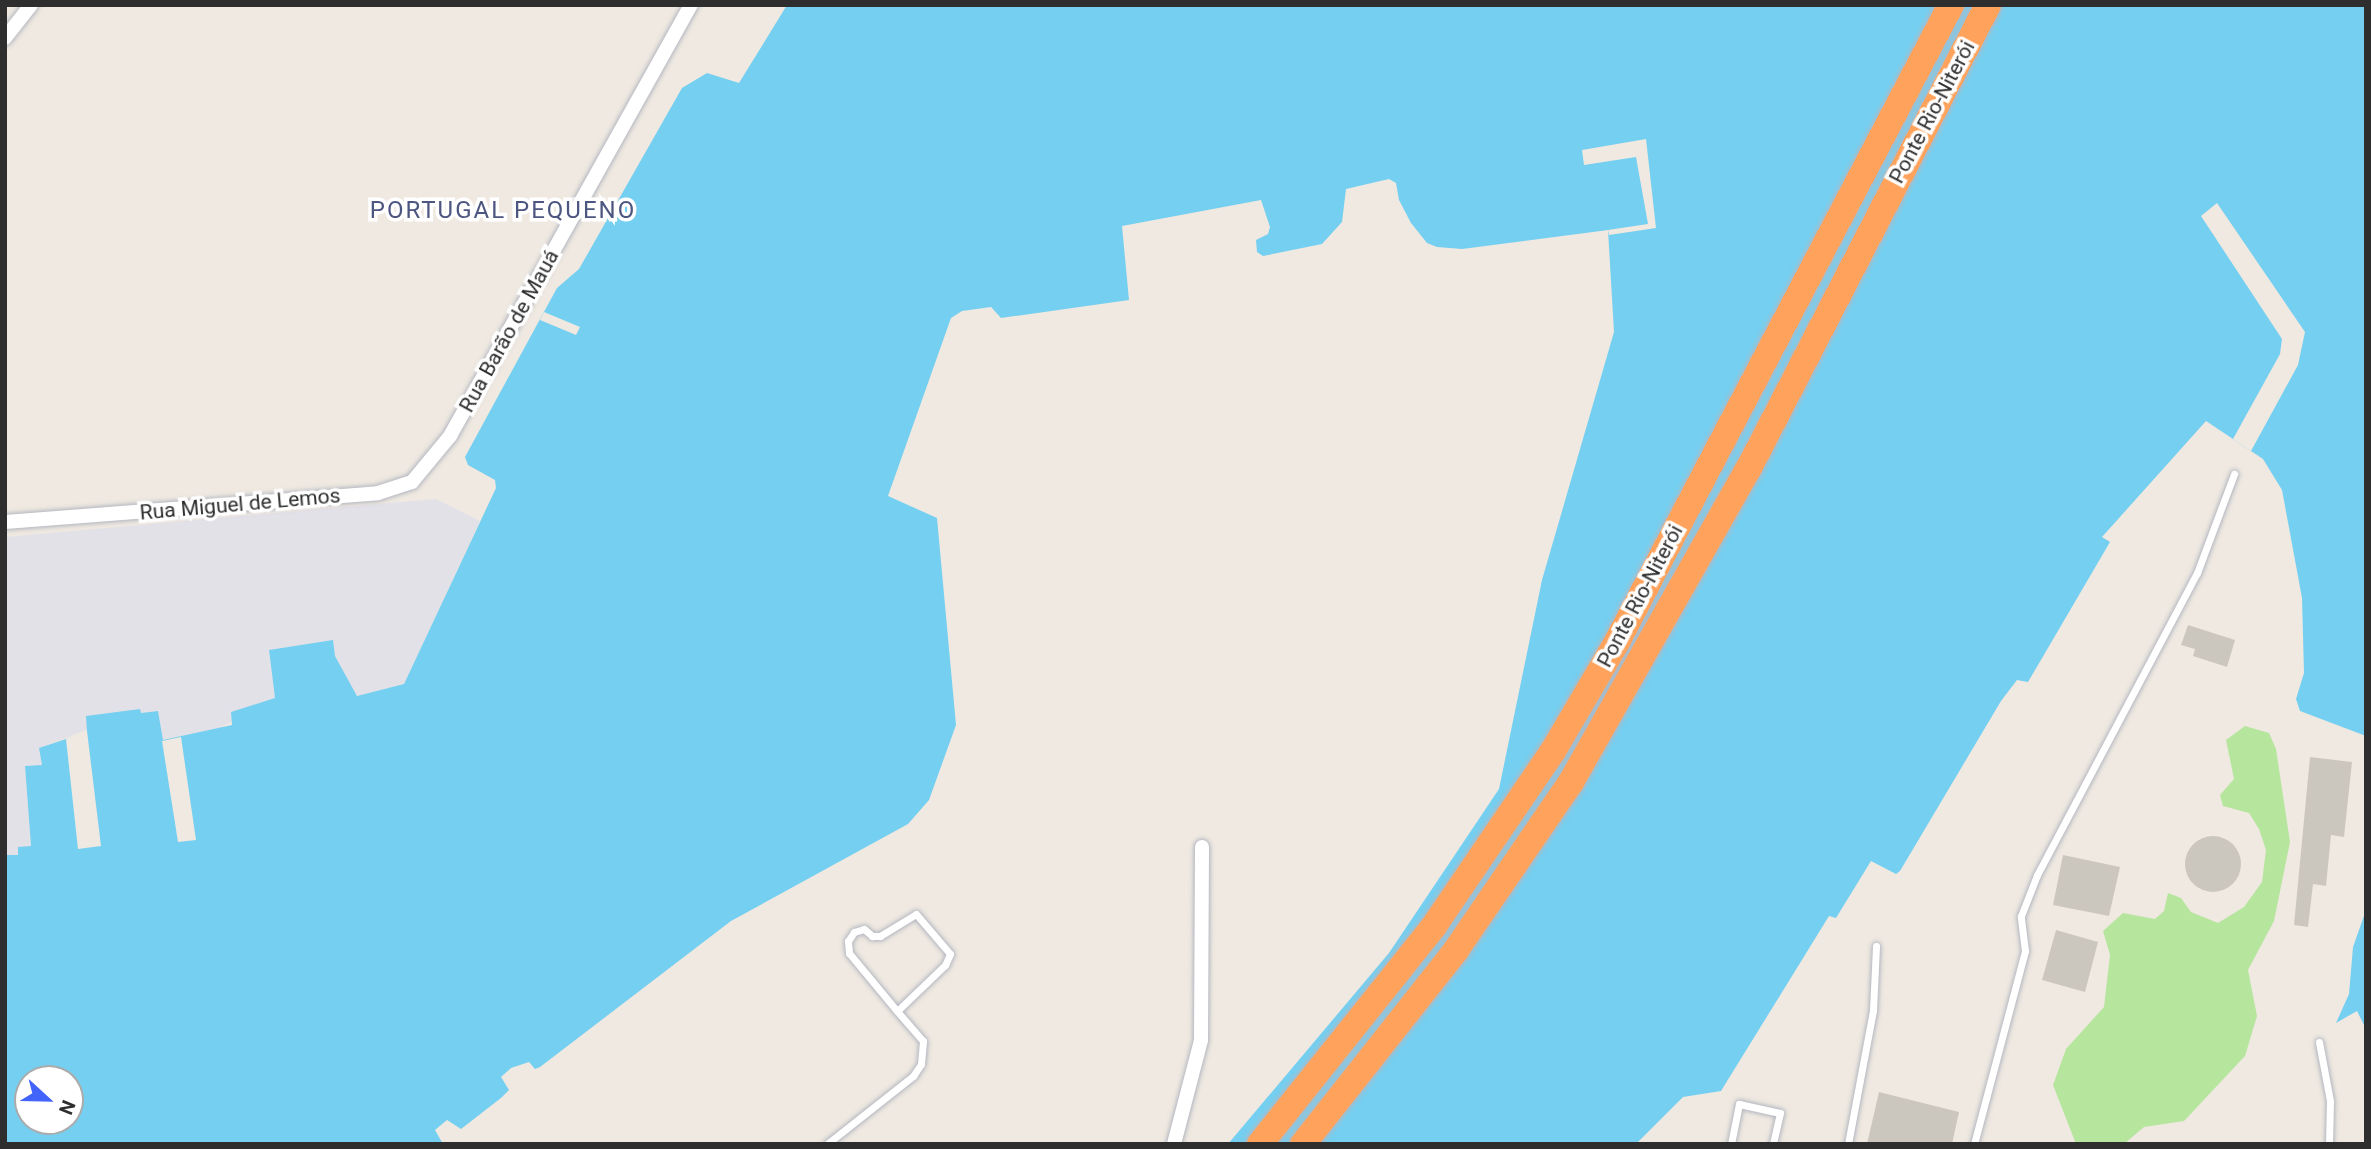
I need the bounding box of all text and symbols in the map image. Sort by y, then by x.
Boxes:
street label: Ponte Rio-Niterói [1884,36,1980,188]
district label: PORTUGAL PEQUENO [372,197,634,225]
street label: Rua Barão de Mauá [454,245,564,417]
street label: Rua Miguel de Lemos [139,483,341,525]
street label: Ponte Rio-Niterói [1592,520,1688,672]
north arrow [14,1065,84,1135]
text: N [54,1097,80,1118]

